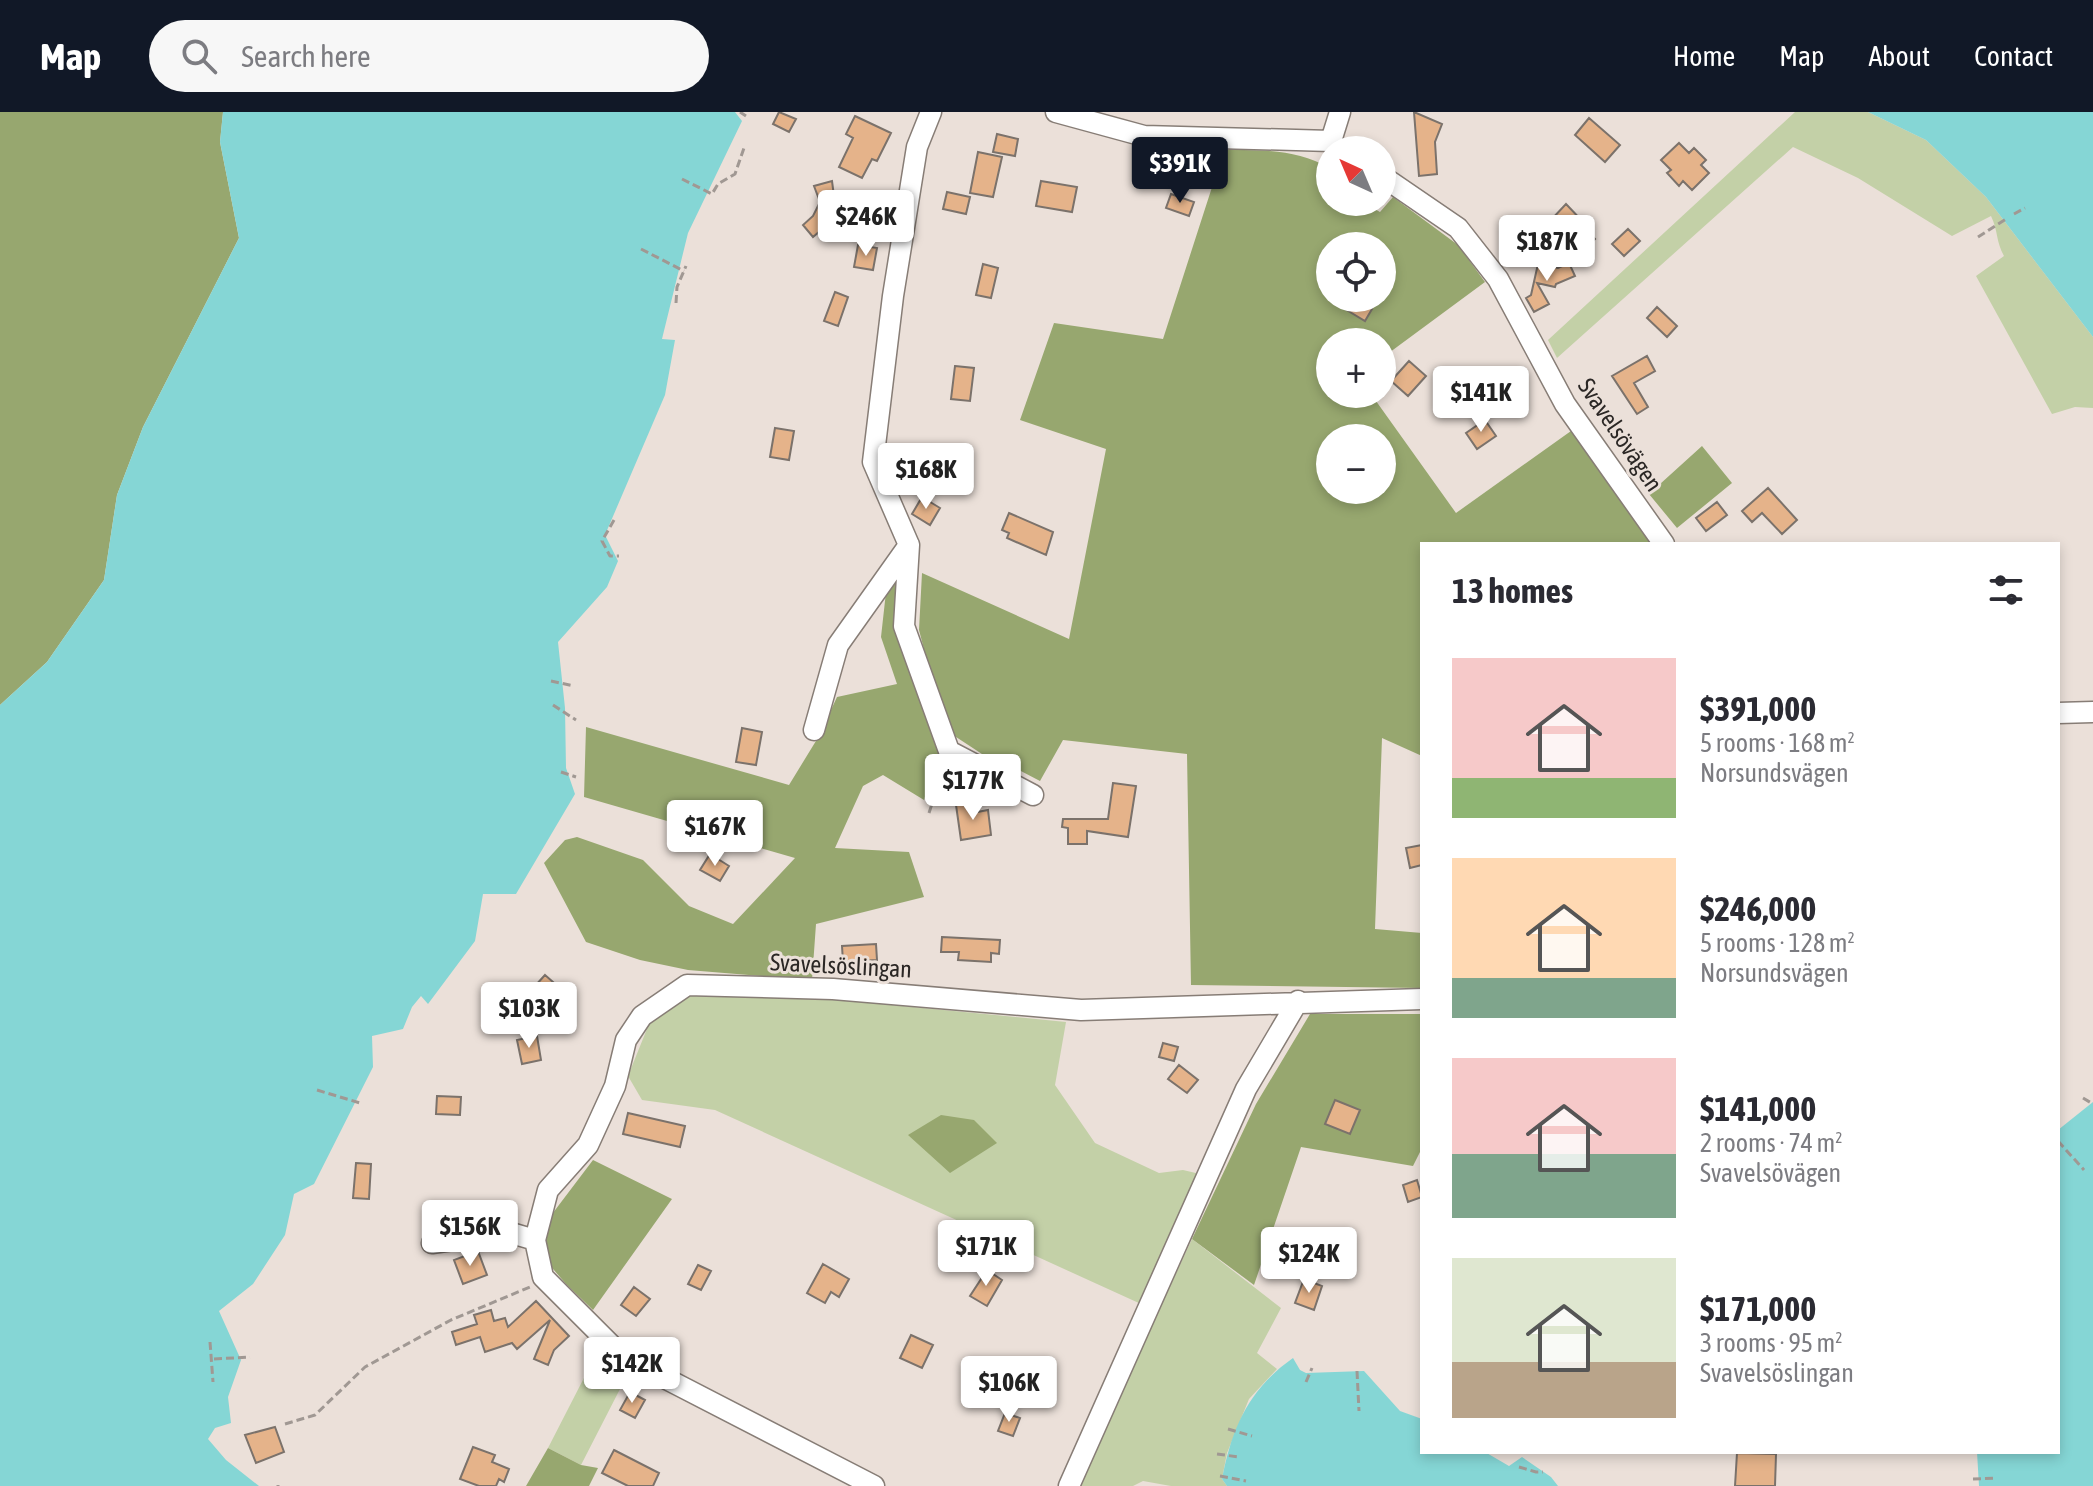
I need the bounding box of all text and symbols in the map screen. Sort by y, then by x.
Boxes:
search box [149,20,709,92]
icon: search [177,34,221,78]
text: Map [40,35,101,78]
text: Search here [241,39,371,73]
text: Home [1673,40,1735,72]
text: Map [1779,40,1824,72]
text: About [1868,40,1930,72]
text: Contact [1974,40,2053,72]
north arrow [1316,136,1396,216]
map controls [1316,136,1396,504]
pin: $391K [1124,137,1236,205]
text: $391K [1150,148,1210,178]
pin: $246K [810,190,922,258]
text: $246K [836,201,896,231]
pin: $187K [1491,215,1603,283]
text: $187K [1517,226,1577,256]
button: locate [1316,232,1396,312]
button: + [1316,328,1396,408]
pin: $141K [1425,366,1537,434]
street label: Svavelsövägen [1573,373,1668,496]
text: $141K [1451,377,1511,407]
button: − [1316,424,1396,504]
pin: $168K [870,443,982,511]
text: $168K [896,454,956,484]
icon: filters [1984,568,2028,612]
text: 13 homes [1452,571,1573,610]
text: $391,000 [1700,689,1816,728]
icon: home [1516,690,1612,786]
text: 5 rooms · 168 m² [1700,728,1855,758]
pin: $177K [917,754,1029,822]
text: Norsundsvägen [1700,758,1849,788]
text: $177K [943,765,1003,795]
pin: $167K [659,800,771,868]
text: $167K [685,811,745,841]
text: $246,000 [1700,889,1816,928]
icon: home [1516,890,1612,986]
text: 5 rooms · 128 m² [1700,928,1855,958]
street label: Svavelsöslingan [769,948,913,983]
text: Norsundsvägen [1700,958,1849,988]
pin: $103K [473,982,585,1050]
text: $103K [499,993,559,1023]
text: $141,000 [1700,1089,1816,1128]
icon: home [1516,1090,1612,1186]
text: 2 rooms · 74 m² [1700,1128,1842,1158]
text: Svavelsövägen [1700,1158,1841,1188]
pin: $156K [414,1200,526,1268]
text: $156K [440,1211,500,1241]
pin: $171K [930,1220,1042,1288]
pin: $124K [1253,1227,1365,1295]
text: $171K [956,1231,1016,1261]
text: $124K [1279,1238,1339,1268]
text: $171,000 [1700,1289,1816,1328]
icon: home [1516,1290,1612,1386]
text: 3 rooms · 95 m² [1700,1328,1842,1358]
pin: $142K [576,1337,688,1405]
text: $142K [602,1348,662,1378]
pin: $106K [953,1356,1065,1424]
text: Svavelsöslingan [1700,1358,1854,1388]
text: $106K [979,1367,1039,1397]

